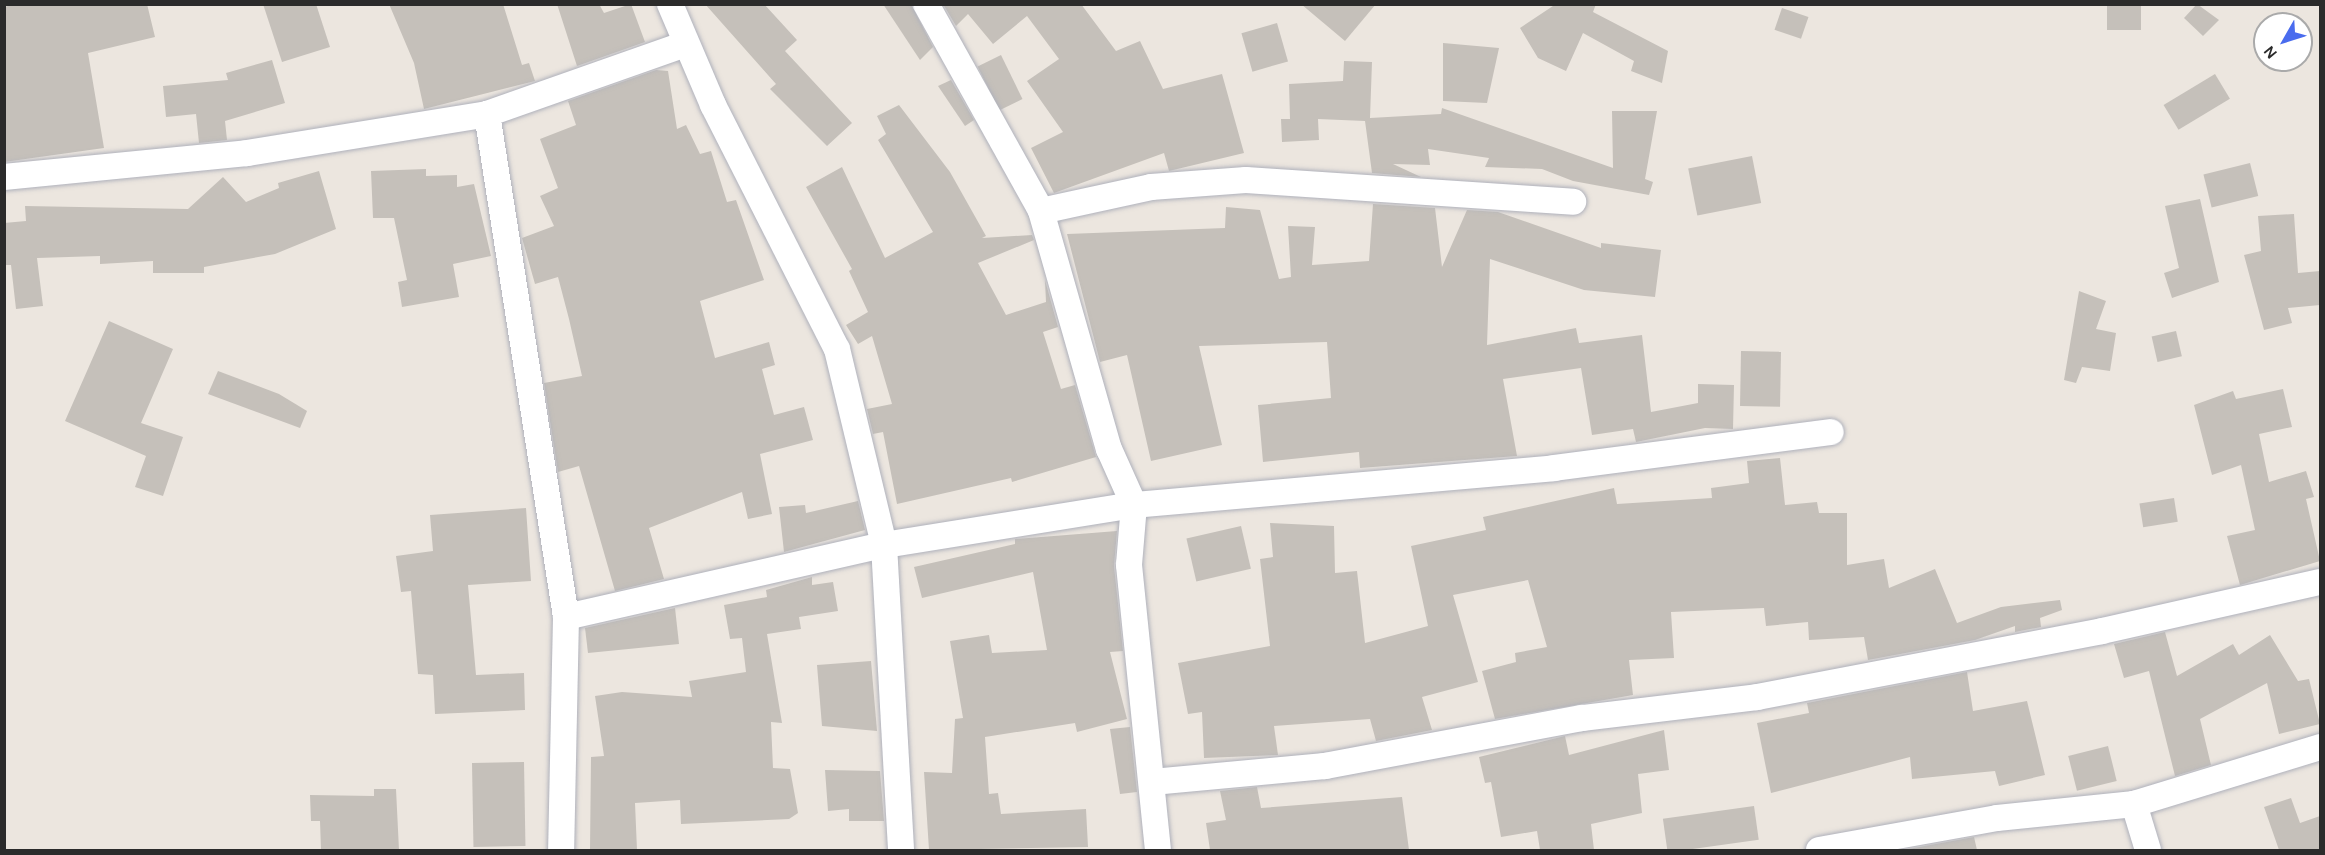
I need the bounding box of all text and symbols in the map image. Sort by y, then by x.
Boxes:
north arrow [2253,12,2313,72]
text: N [2259,42,2281,63]

